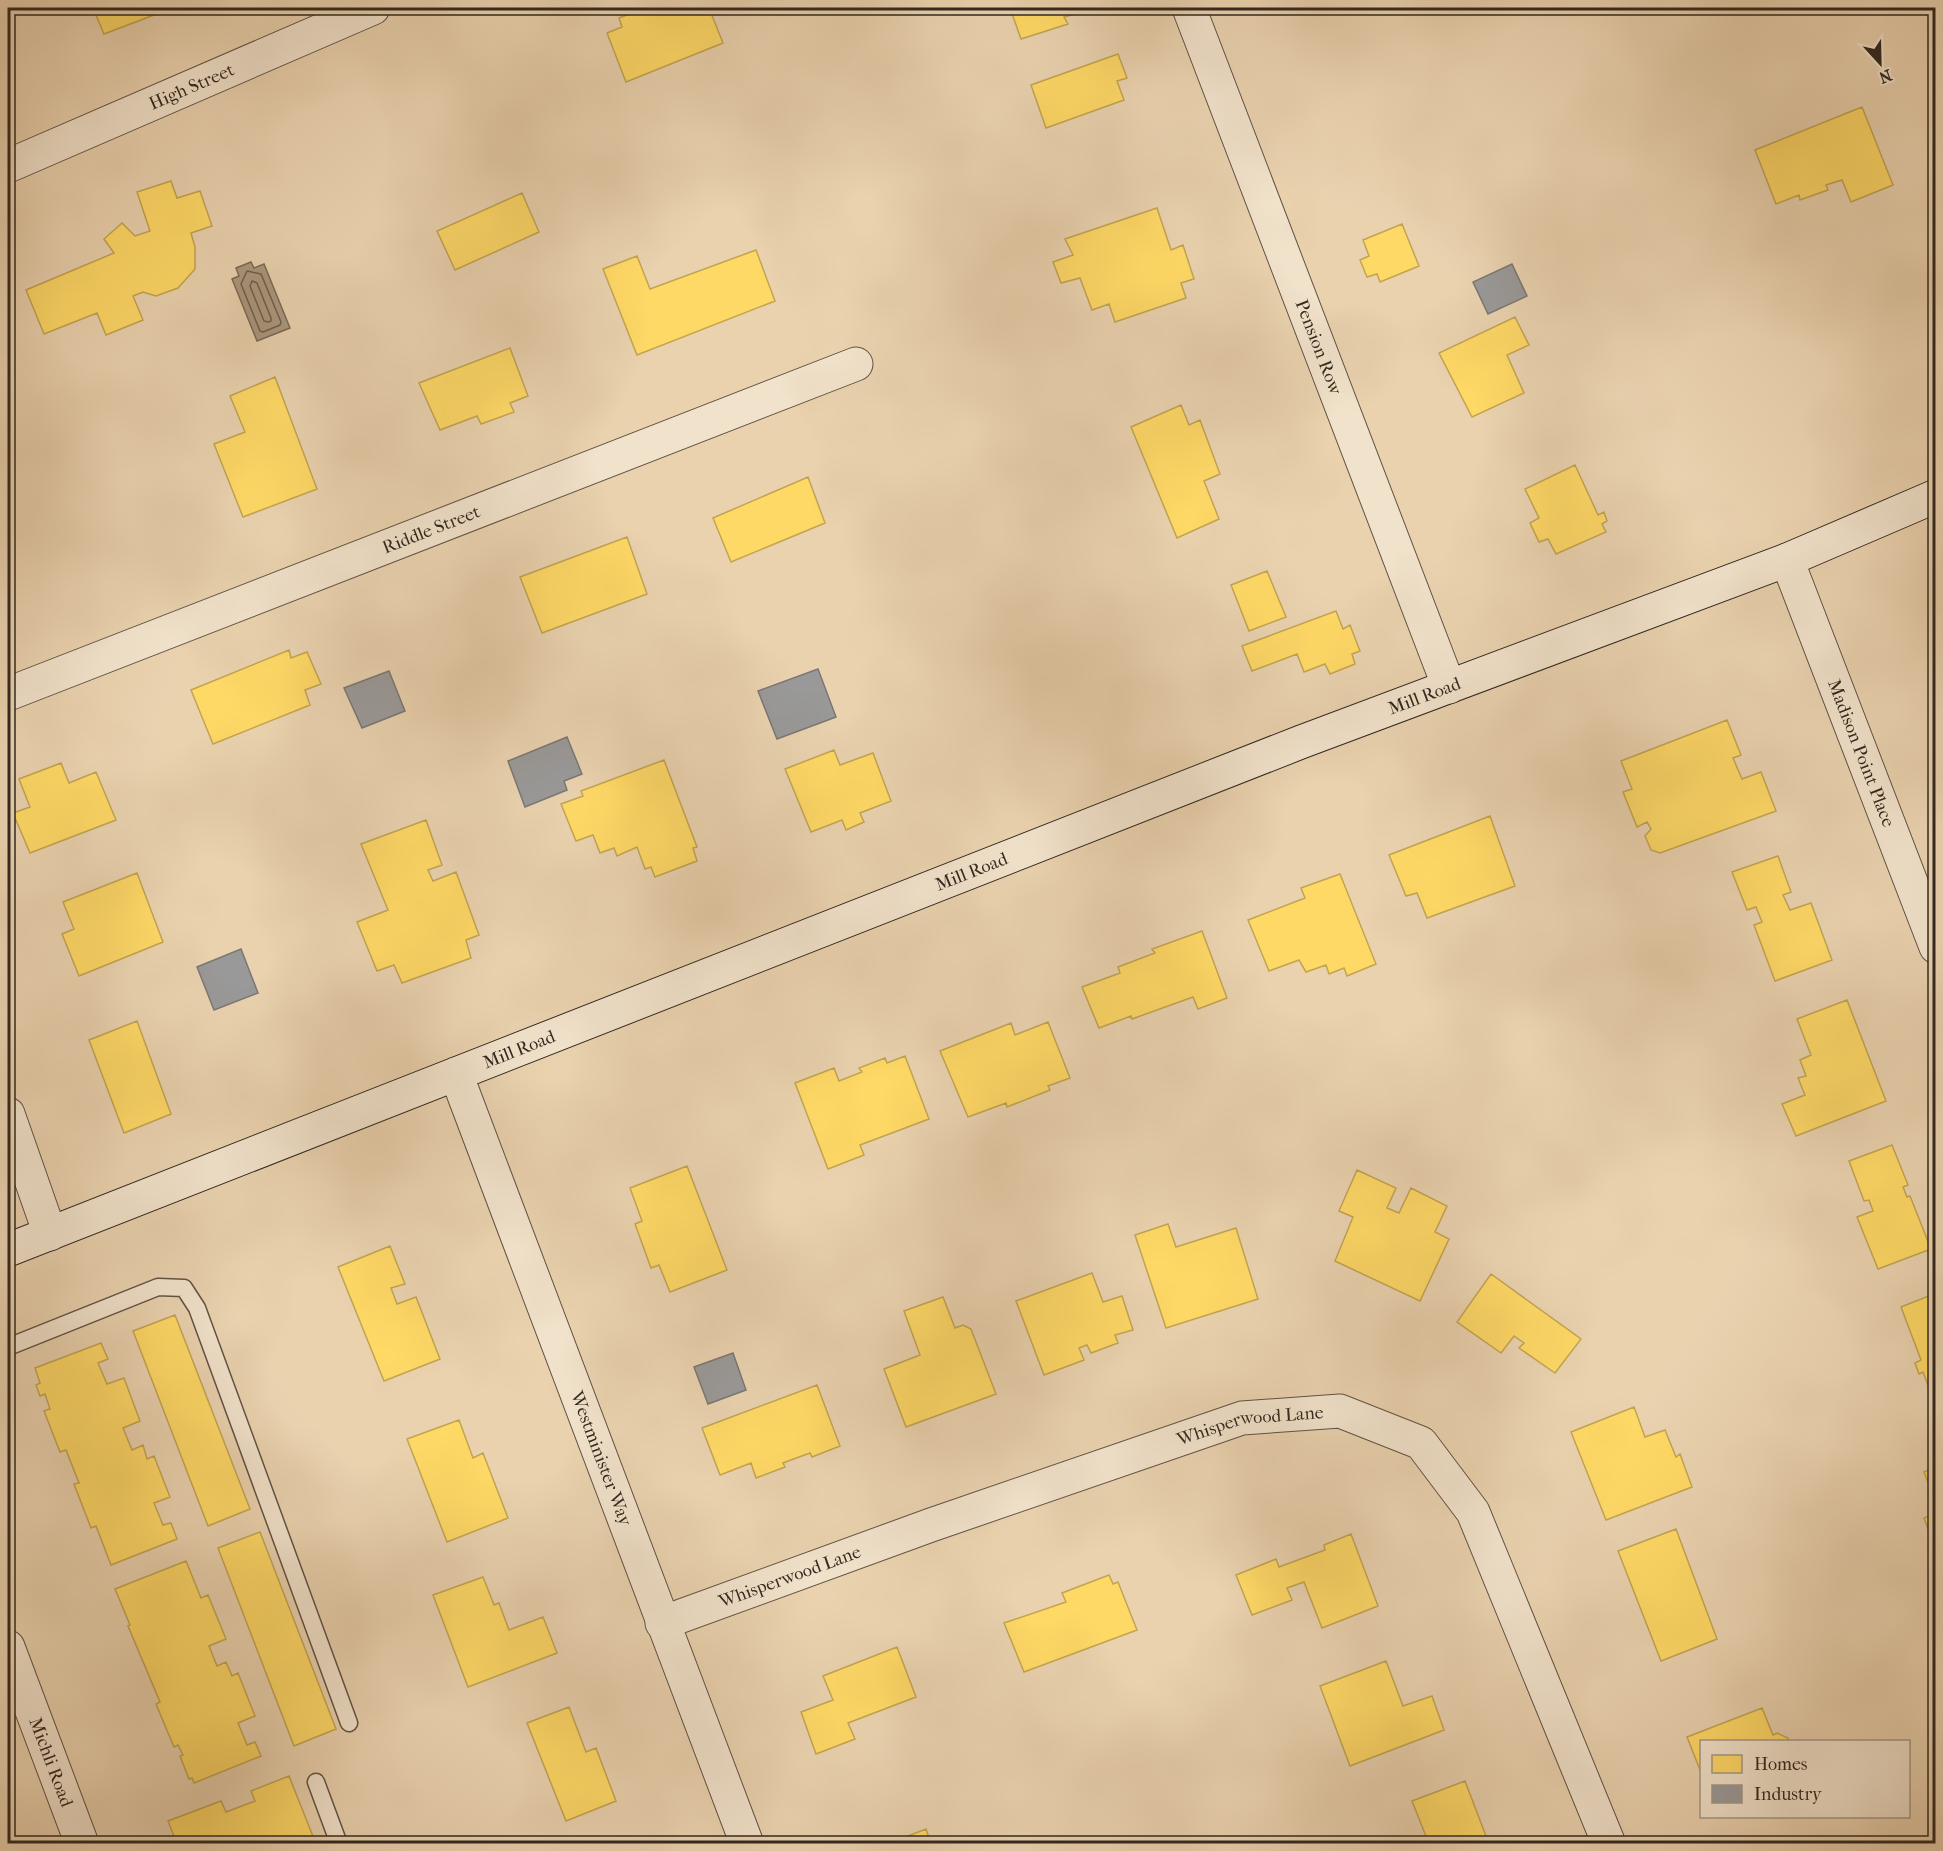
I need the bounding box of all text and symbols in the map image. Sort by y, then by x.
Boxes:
north arrow [1850,33,1910,93]
street label: High Street [146,59,238,115]
text: N [1875,65,1895,88]
street label: Pension Row [1291,297,1346,398]
street label: Riddle Street [379,501,484,558]
street label: Mill Road [1385,673,1464,719]
street label: Madison Point Place [1823,677,1899,830]
street label: Mill Road [932,848,1011,896]
street label: Mill Road [480,1026,558,1073]
street label: Westminister Way [566,1387,636,1530]
street label: Whisperwood Lane [1173,1402,1324,1451]
street label: Whisperwood Lane [715,1541,864,1613]
street label: Michli Road [24,1715,77,1810]
legend [1700,1740,1910,1818]
text: Homes [1754,1754,1808,1775]
text: Industry [1754,1784,1823,1805]

